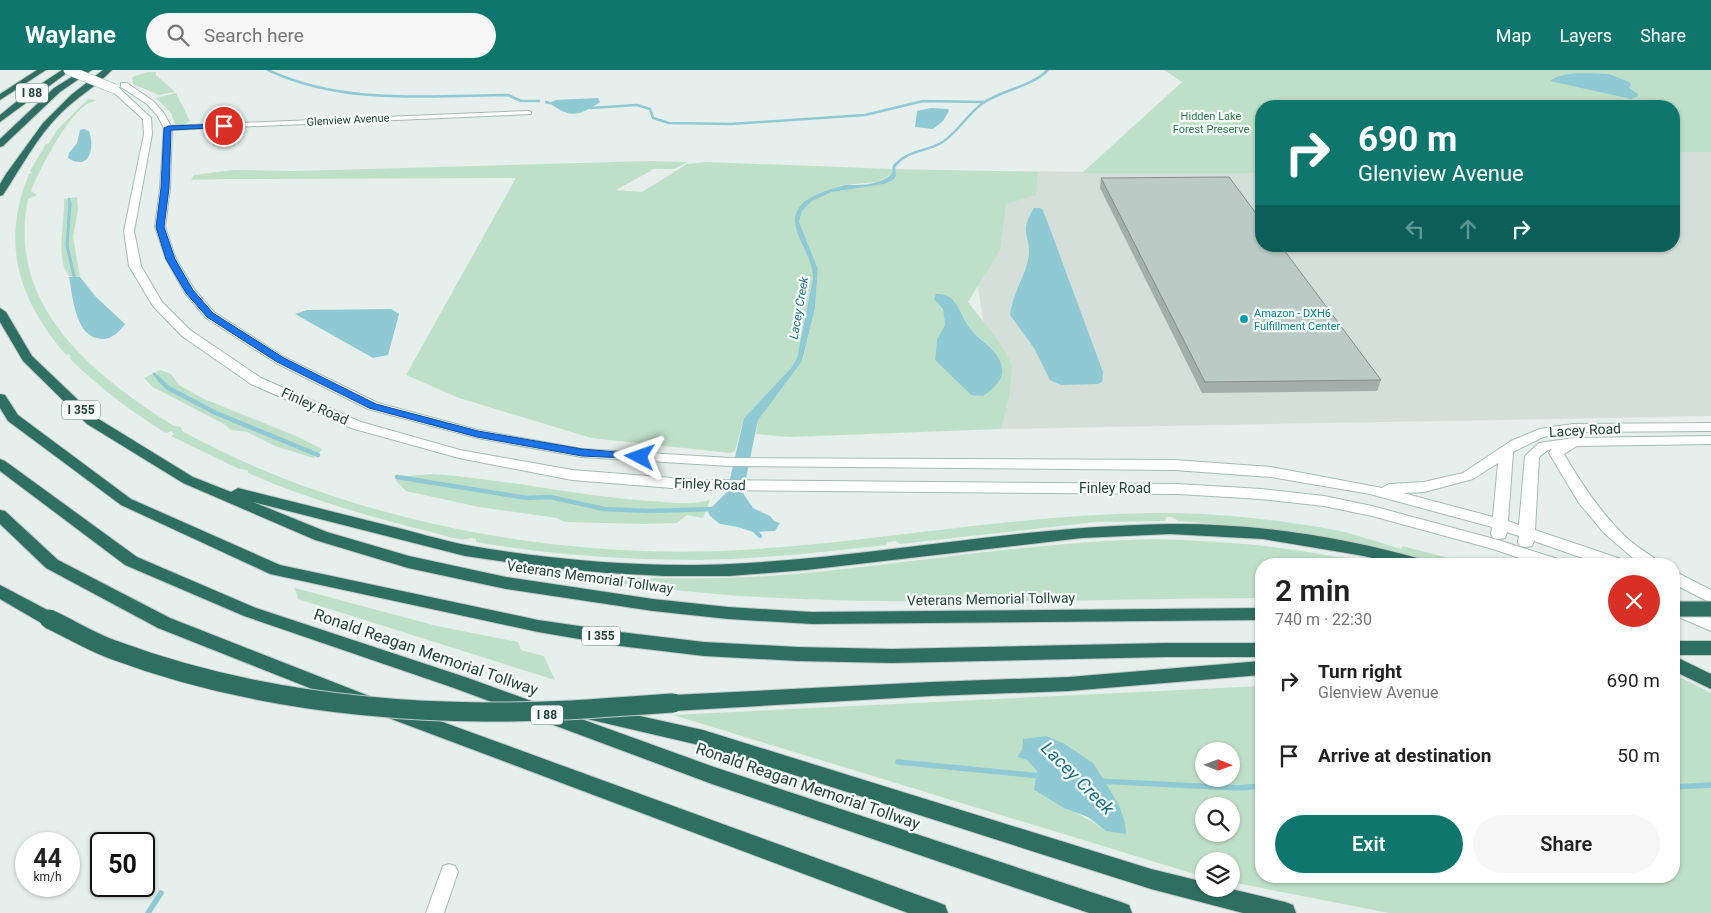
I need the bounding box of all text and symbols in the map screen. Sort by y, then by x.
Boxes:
search box [146,13,496,58]
text: Waylane [25,21,116,49]
icon: search [164,21,192,49]
text: Search here [204,24,304,47]
text: Map [1496,25,1531,46]
text: Layers [1559,25,1612,46]
text: Share [1640,25,1686,46]
road number: I 88 [16,83,48,102]
pin [203,105,245,147]
park label: Hidden Lake Forest Preserve [1173,110,1249,136]
street label: Glenview Avenue [306,111,390,129]
icon: arrive [210,112,238,140]
text: 690 m [1358,119,1457,160]
icon: right [1275,120,1340,185]
text: Glenview Avenue [1358,161,1524,186]
icon: left [1401,215,1429,243]
icon: ahead [1454,215,1482,243]
icon: right [1507,215,1535,243]
water label: Lacey Creek [787,275,812,340]
place label: Amazon - DXH6 Fulfillment Center [1254,307,1341,333]
marker: Amazon - DXH6 Fulfillment Center [1238,313,1250,325]
street label: Finley Road [279,384,351,428]
road number: I 355 [62,400,100,420]
street label: Lacey Road [1549,420,1621,440]
position arrow [613,430,665,482]
street label: Finley Road [674,475,746,493]
street label: Finley Road [1079,480,1151,496]
street label: Veterans Memorial Tollway [506,557,675,597]
text: 2 min [1275,573,1350,608]
button: close [1608,575,1660,627]
street label: Veterans Memorial Tollway [907,590,1075,608]
street label: Ronald Reagan Memorial Tollway [311,605,541,700]
text: 740 m · 22:30 [1275,610,1372,629]
road number: I 355 [582,626,620,646]
text: Turn right [1318,660,1402,683]
icon: right [1275,667,1303,695]
text: 690 m [1607,669,1660,692]
text: Glenview Avenue [1318,683,1439,702]
road number: I 88 [531,706,563,724]
water label: Lacey Creek [1037,737,1120,820]
street label: Ronald Reagan Memorial Tollway [693,739,923,834]
north arrow [1195,742,1240,788]
map controls [1195,742,1240,897]
icon: arrive [1275,742,1303,770]
text: Arrive at destination [1318,744,1491,767]
text: 50 m [1617,744,1660,767]
button: search [1195,797,1240,842]
button: Exit [1275,815,1463,873]
button: Share [1473,815,1660,873]
speed limit sign: 50 [90,832,155,897]
text: 44 [33,844,62,873]
button: layers [1195,852,1240,897]
text: km/h [33,870,62,884]

